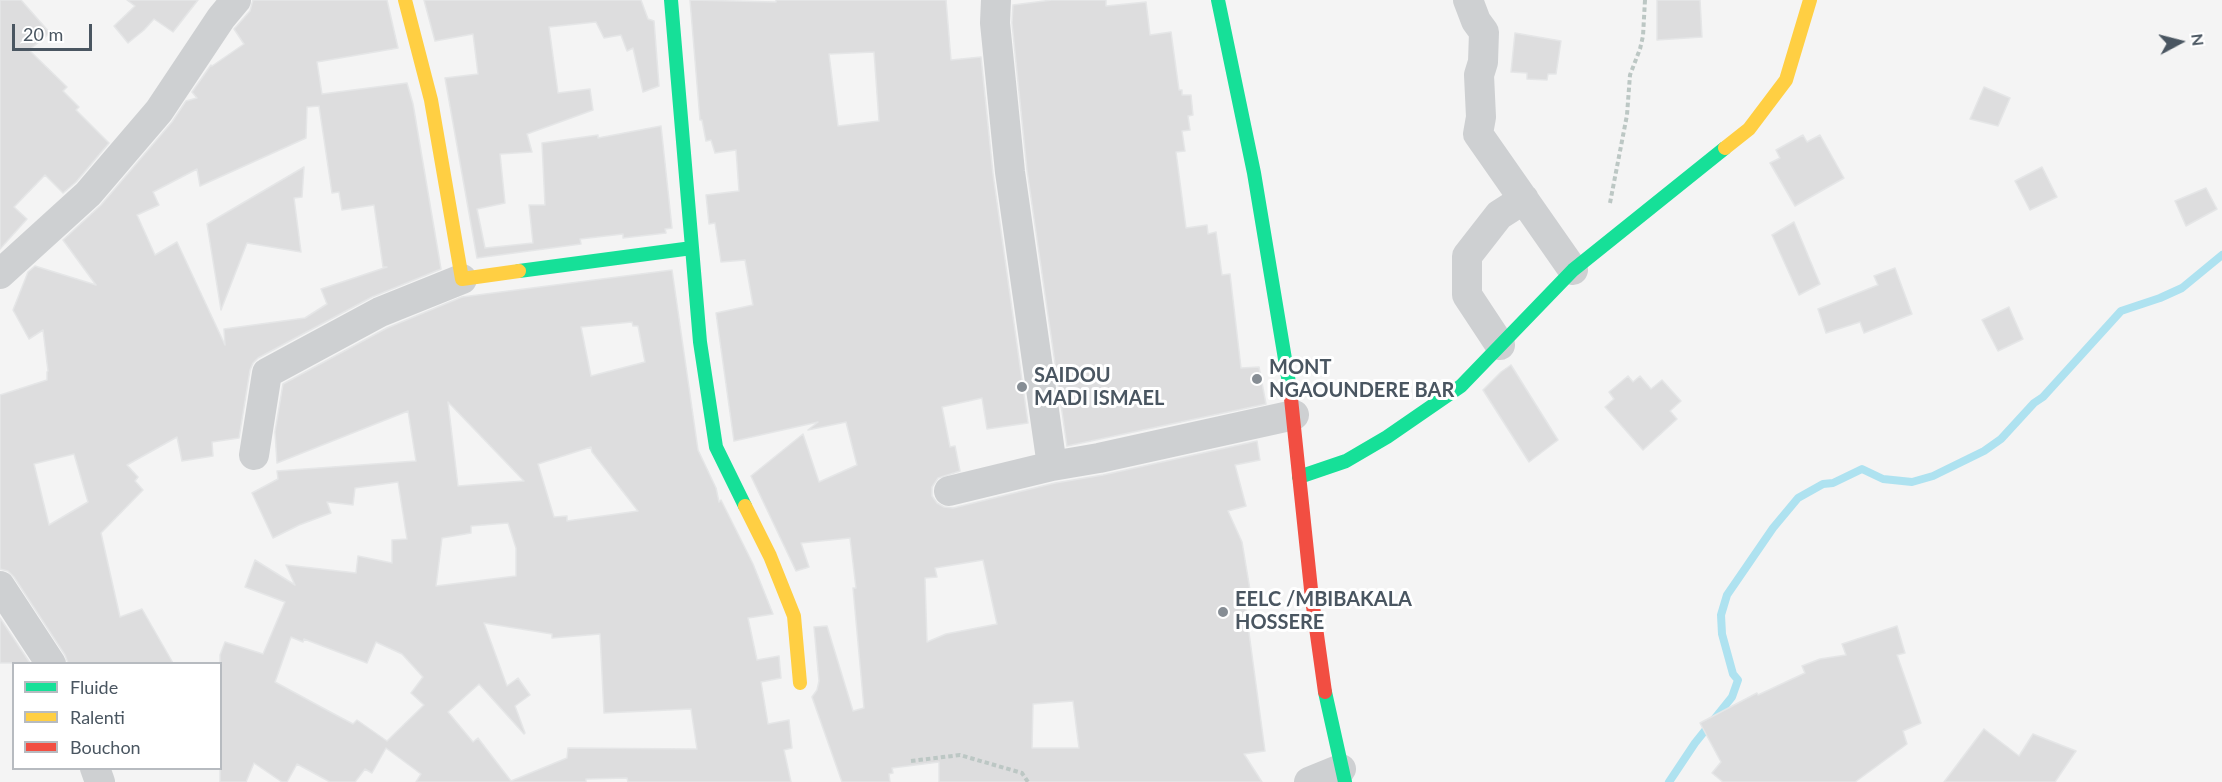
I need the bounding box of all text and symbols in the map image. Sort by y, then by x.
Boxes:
scale bar [15,12,94,50]
north arrow [2150,12,2210,72]
text: 20 m [23,23,63,45]
text: N [2188,32,2209,47]
place label: MONT NGAOUNDERE BAR [1269,356,1454,403]
place label: SAIDOU MADI ISMAEL [1034,364,1164,411]
marker: MONT NGAOUNDERE BAR [1250,372,1264,386]
marker: SAIDOU MADI ISMAEL [1015,380,1029,394]
place label: EELC /MBIBAKALA HOSSERE [1235,588,1412,635]
marker: EELC /MBIBAKALA HOSSERE [1216,605,1230,619]
legend [12,662,222,770]
text: Fluide [70,676,118,698]
text: Ralenti [70,706,125,728]
text: Bouchon [70,736,141,758]

